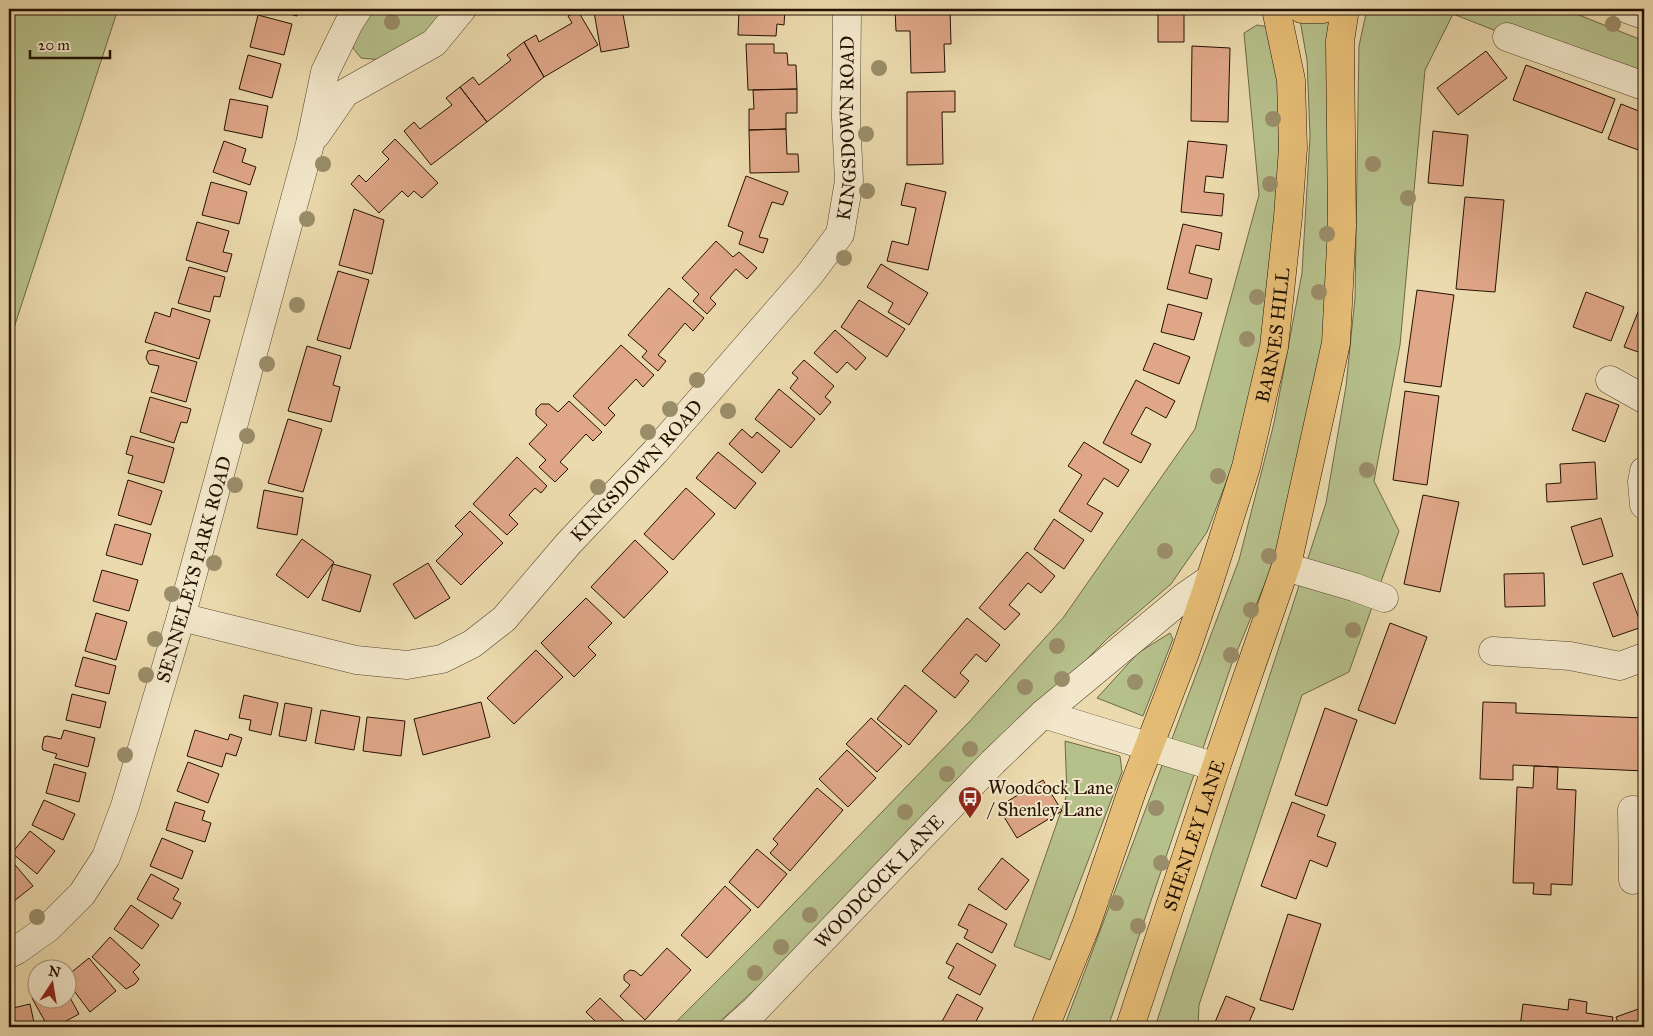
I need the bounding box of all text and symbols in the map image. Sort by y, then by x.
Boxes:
scale bar [30,28,110,60]
text: 20 m [38,36,70,54]
street label: KINGSDOWN ROAD [831,36,861,222]
street label: BARNES HILL [1250,267,1294,405]
street label: KINGSDOWN ROAD [565,395,707,546]
street label: SENNELEYS PARK ROAD [151,453,236,685]
street label: SHENLEY LANE [1158,756,1229,914]
place label: Woodcock Lane / Shenley Lane [986,776,1113,821]
bus stop icon: Woodcock Lane / Shenley Lane [957,785,983,819]
street label: WOODCOCK LANE [809,809,948,953]
north arrow [28,958,78,1008]
text: N [47,962,62,981]

